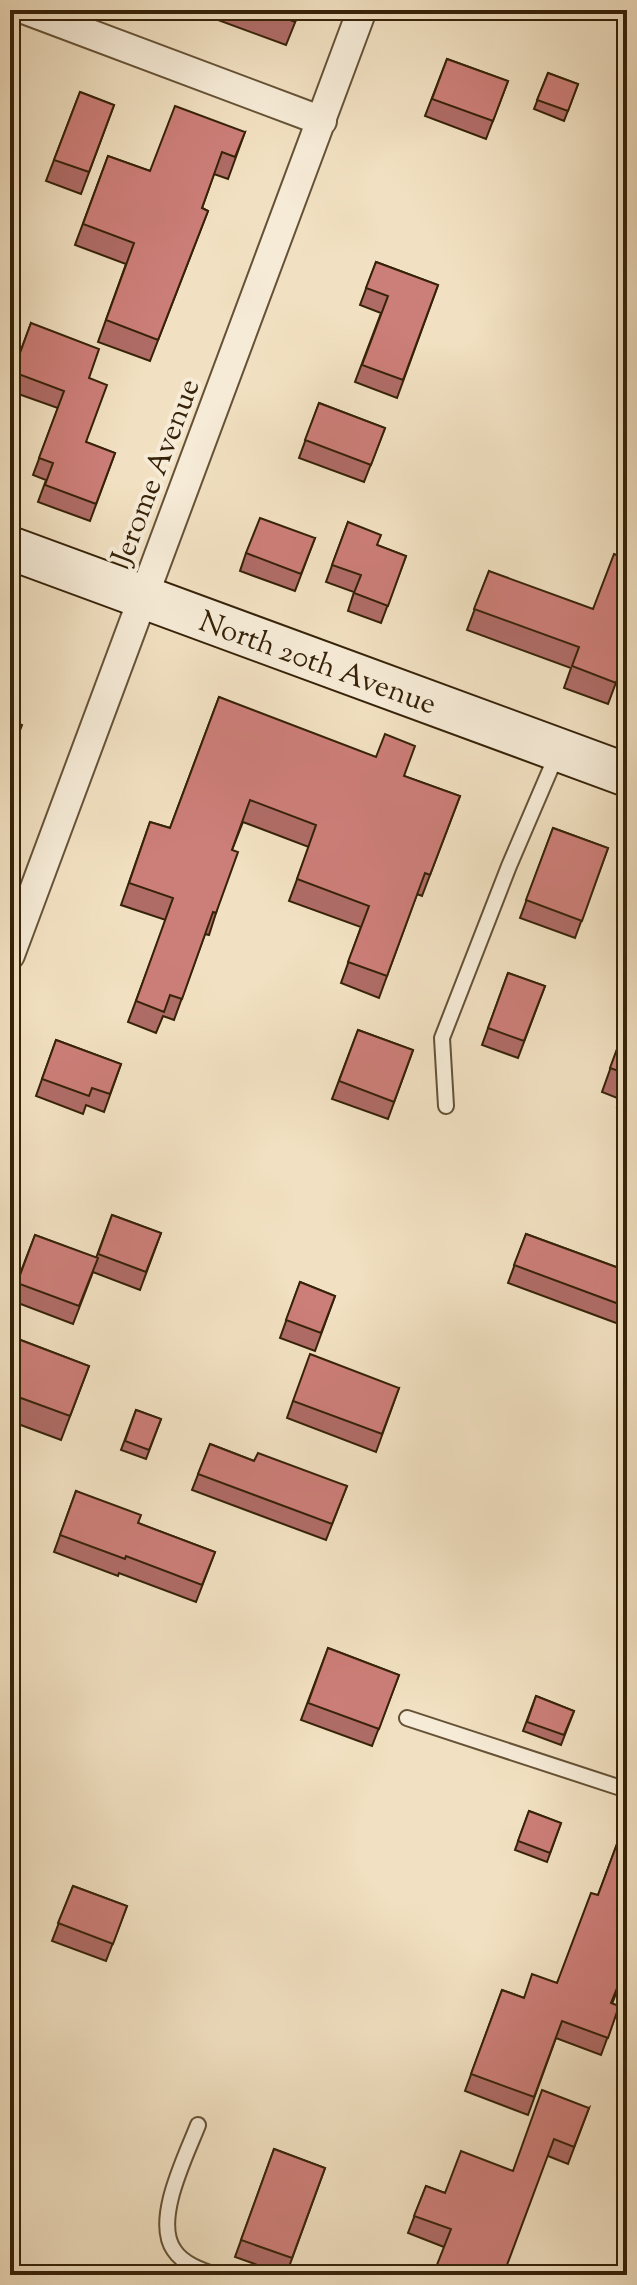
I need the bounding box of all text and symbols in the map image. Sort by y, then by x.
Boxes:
street label: Jerome Avenue [102,373,212,573]
street label: North 20th Avenue [192,601,442,727]

